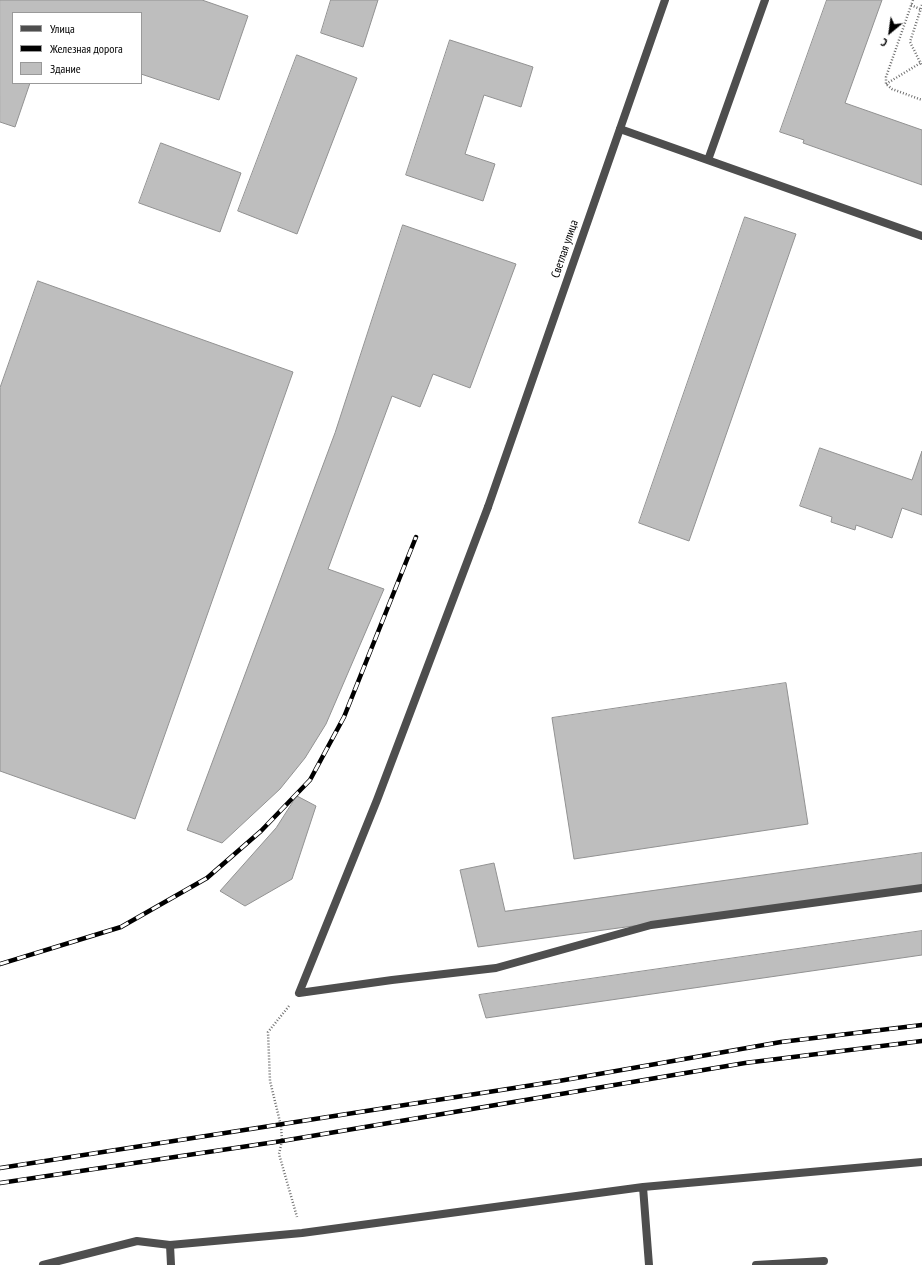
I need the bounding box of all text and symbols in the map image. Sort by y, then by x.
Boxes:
legend [12,12,142,84]
north arrow [870,12,910,52]
text: Улица [50,21,75,36]
text: С [879,35,890,50]
text: Железная дорога [50,41,123,56]
text: Здание [50,61,81,76]
street label: Светлая улица [548,218,582,280]

